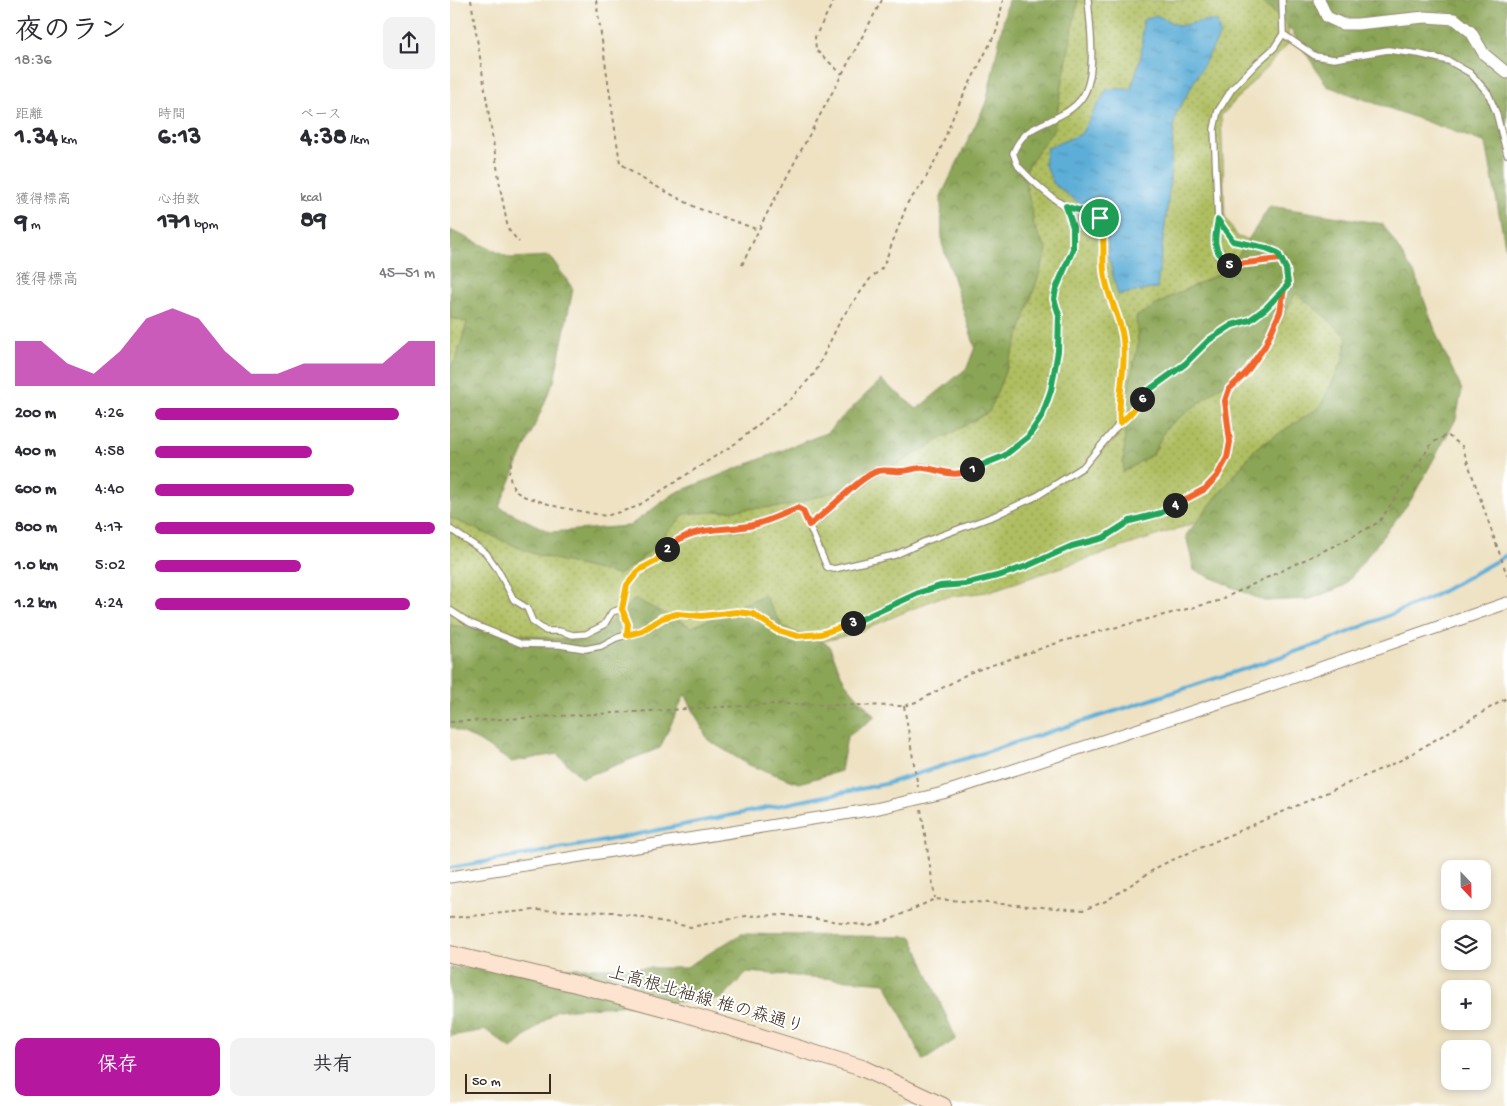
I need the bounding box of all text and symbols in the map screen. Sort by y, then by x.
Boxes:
text: 夜のラン [15,16,127,49]
button: share [383,17,435,69]
text: 18:36 [15,52,52,71]
text: 距離 [15,107,43,124]
text: 時間 [158,107,186,124]
text: ペース [300,107,342,124]
text: 1.34 [15,124,58,153]
text: 6:13 [158,124,201,153]
text: 4:38 [300,124,347,153]
text: km [58,132,77,149]
text: /km [347,132,370,149]
text: kcal [300,190,322,207]
text: 獲得標高 [15,192,71,209]
text: 心拍数 [158,192,200,209]
pin [1079,197,1121,239]
icon: arrive [1086,204,1114,232]
text: 89 [300,207,327,236]
text: 9 [15,209,28,238]
text: 171 [158,209,191,238]
text: m [28,217,41,234]
text: bpm [191,217,218,234]
pin: 5 [1216,252,1242,278]
text: 5 [1226,257,1233,274]
text: 45–51 m [379,265,435,284]
text: 獲得標高 [15,272,79,291]
pin: 6 [1130,386,1154,412]
text: 6 [1139,391,1146,408]
text: 200 m [15,405,56,424]
text: 4:26 [95,405,124,424]
text: 400 m [15,443,56,462]
text: 4:58 [95,443,125,462]
pin: 1 [960,456,984,482]
text: 1 [970,461,975,478]
text: 600 m [15,481,56,500]
text: 4:40 [95,481,124,500]
pin: 4 [1162,492,1188,518]
text: 4 [1172,497,1179,514]
text: 800 m [15,519,57,538]
text: 4:17 [95,519,122,538]
pin: 2 [654,536,680,562]
text: 2 [664,541,671,558]
text: 1.0 km [15,557,58,576]
text: 5:02 [95,557,125,576]
text: 1.2 km [15,595,57,614]
text: 4:24 [95,595,123,614]
pin: 3 [840,610,866,636]
text: 3 [850,615,857,632]
north arrow [1441,860,1491,910]
map controls [1441,860,1491,1090]
button: layers [1441,920,1491,970]
street label: 上高根北袖線 椎の森通り [606,962,806,1039]
button: + [1441,980,1491,1030]
button: 保存 [15,1038,220,1096]
button: 共有 [230,1038,435,1096]
button: − [1441,1040,1491,1090]
scale bar [465,1071,551,1094]
text: 50 m [472,1074,501,1091]

